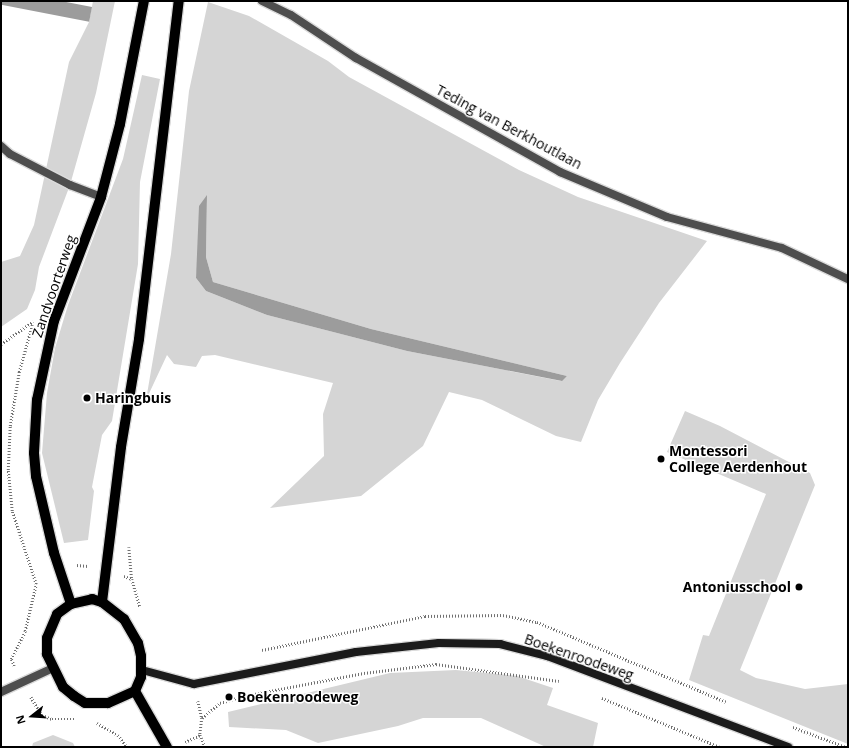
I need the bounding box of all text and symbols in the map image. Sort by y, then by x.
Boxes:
street label: Teding van Berkhoutlaan [433,81,585,173]
street label: Zandvoorterweg [29,232,79,340]
place label: Haringbuis [95,390,171,406]
marker: Haringbuis [82,393,92,403]
place label: Montessori College Aerdenhout [669,443,807,476]
marker: Montessori College Aerdenhout [656,454,666,464]
place label: Antoniusschool [683,579,791,595]
marker: Antoniusschool [794,582,804,592]
street label: Boekenroodeweg [522,630,636,684]
place label: Boekenroodeweg [237,689,358,705]
marker: Boekenroodeweg [224,692,234,702]
north arrow [12,696,52,736]
text: N [12,713,29,726]

